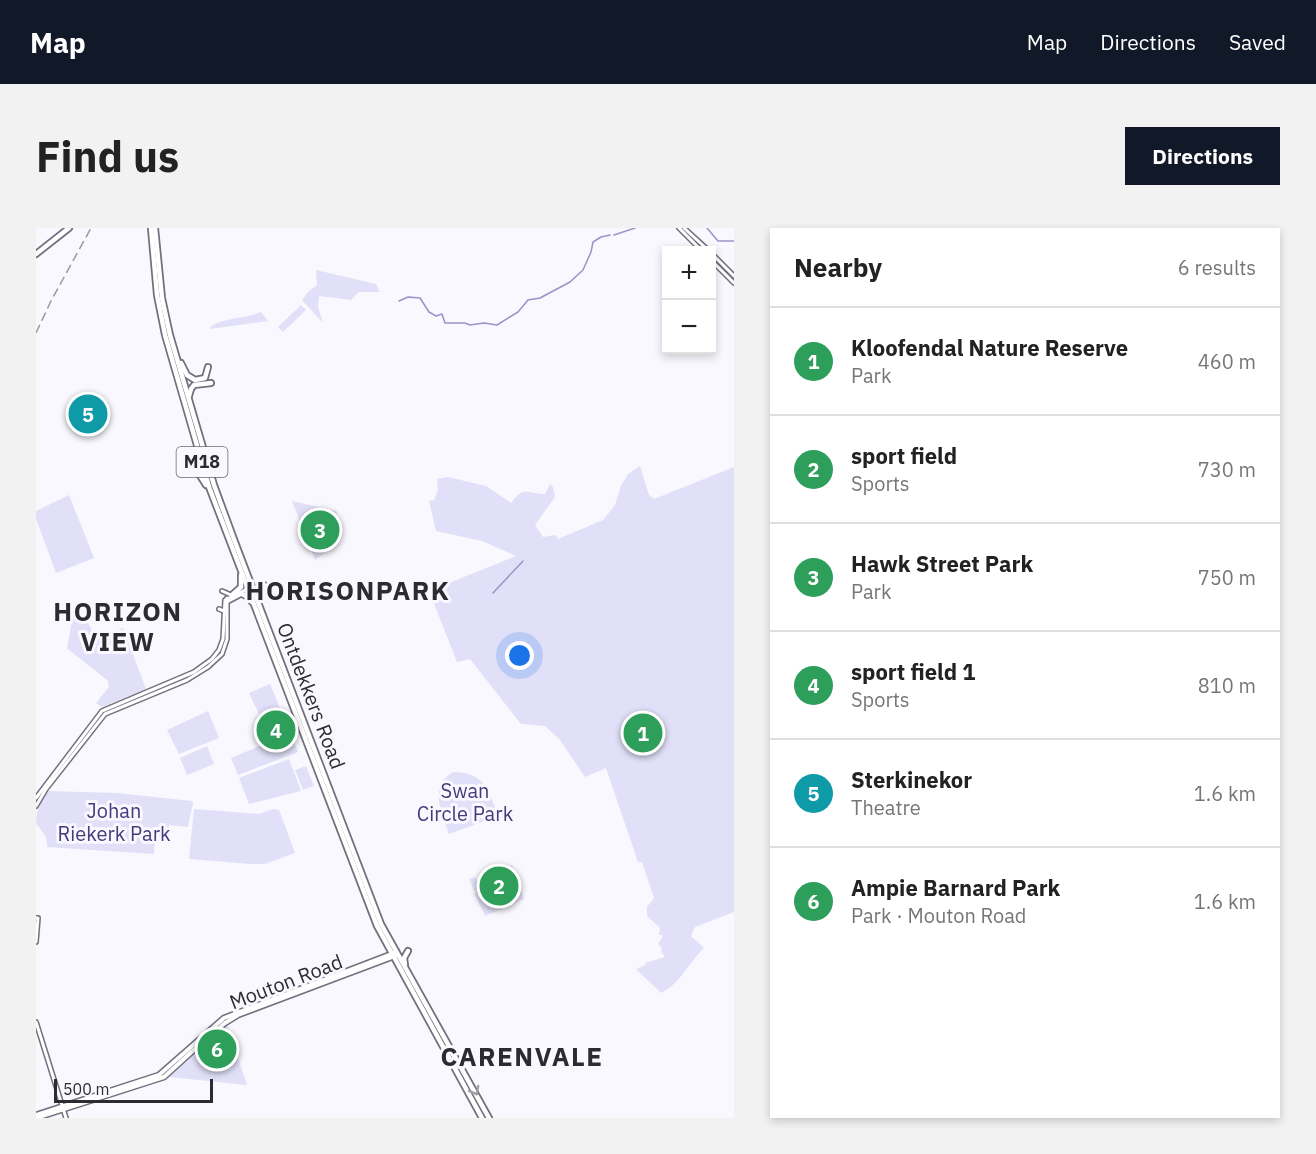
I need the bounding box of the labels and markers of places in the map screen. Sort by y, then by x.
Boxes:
pin: 5 [68,392,108,436]
pin: 3 [300,508,340,552]
pin: 4 [256,708,296,752]
pin: 1 [624,710,662,756]
pin: 2 [480,864,518,908]
pin: 6 [198,1026,237,1072]

